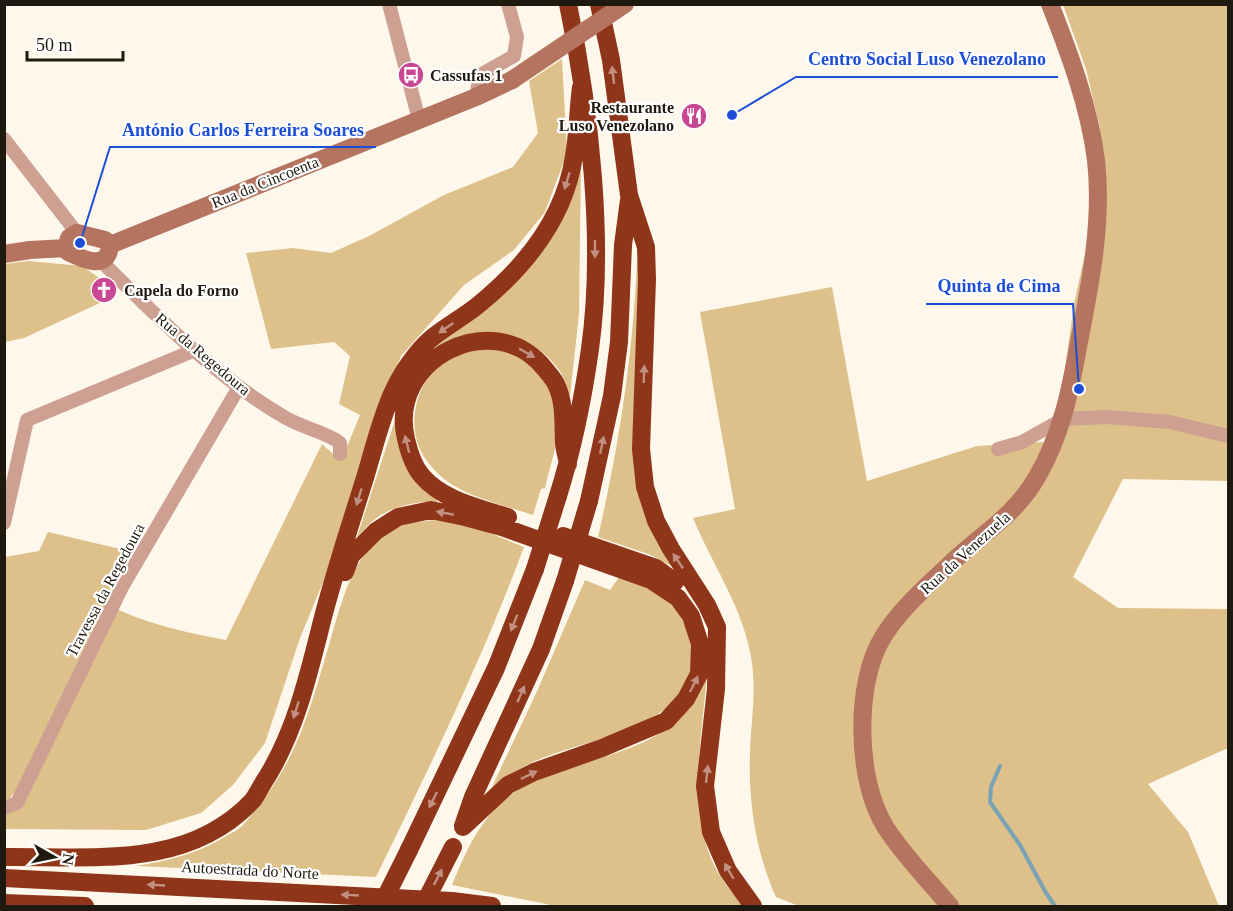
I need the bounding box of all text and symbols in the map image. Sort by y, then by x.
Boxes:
scale bar [27,24,123,62]
text: 50 m [36,35,73,55]
callout: Centro Social Luso Venezolano [796,41,1058,77]
text: Centro Social Luso Venezolano [808,49,1046,69]
bus stop icon: Cassufas 1 [396,60,426,90]
one-way arrow [609,65,618,84]
place label: Cassufas 1 [430,67,502,84]
place label: Restaurante Luso Venezolano [559,99,674,134]
restaurant icon: Restaurante Luso Venezolano [679,101,709,131]
callout: António Carlos Ferreira Soares [110,111,376,147]
text: António Carlos Ferreira Soares [122,120,364,140]
street label: Rua da Cincoenta [209,153,321,211]
one-way arrow [562,172,571,190]
one-way arrow [590,240,600,259]
callout: Quinta de Cima [926,268,1073,304]
church icon: Capela do Forno [89,275,119,305]
text: Quinta de Cima [937,276,1061,296]
place label: Capela do Forno [124,282,239,300]
street label: Rua da Regedoura [152,310,254,399]
one-way arrow [438,322,454,333]
one-way arrow [519,348,536,358]
one-way arrow [639,364,648,383]
one-way arrow [402,435,412,453]
one-way arrow [598,435,607,454]
one-way arrow [353,488,363,506]
one-way arrow [435,508,454,517]
street label: Rua da Venezuela [917,508,1013,598]
street label: Travessa da Regedoura [63,520,148,660]
one-way arrow [672,553,684,569]
one-way arrow [509,614,518,632]
one-way arrow [689,675,699,692]
one-way arrow [516,686,525,703]
one-way arrow [291,701,300,719]
one-way arrow [702,764,712,783]
one-way arrow [520,770,537,779]
one-way arrow [428,792,437,809]
north arrow [24,827,84,887]
text: N [59,852,78,867]
street label: Autoestrada do Norte [181,858,319,882]
one-way arrow [724,862,734,879]
one-way arrow [433,868,442,885]
one-way arrow [146,880,165,889]
one-way arrow [341,891,360,900]

